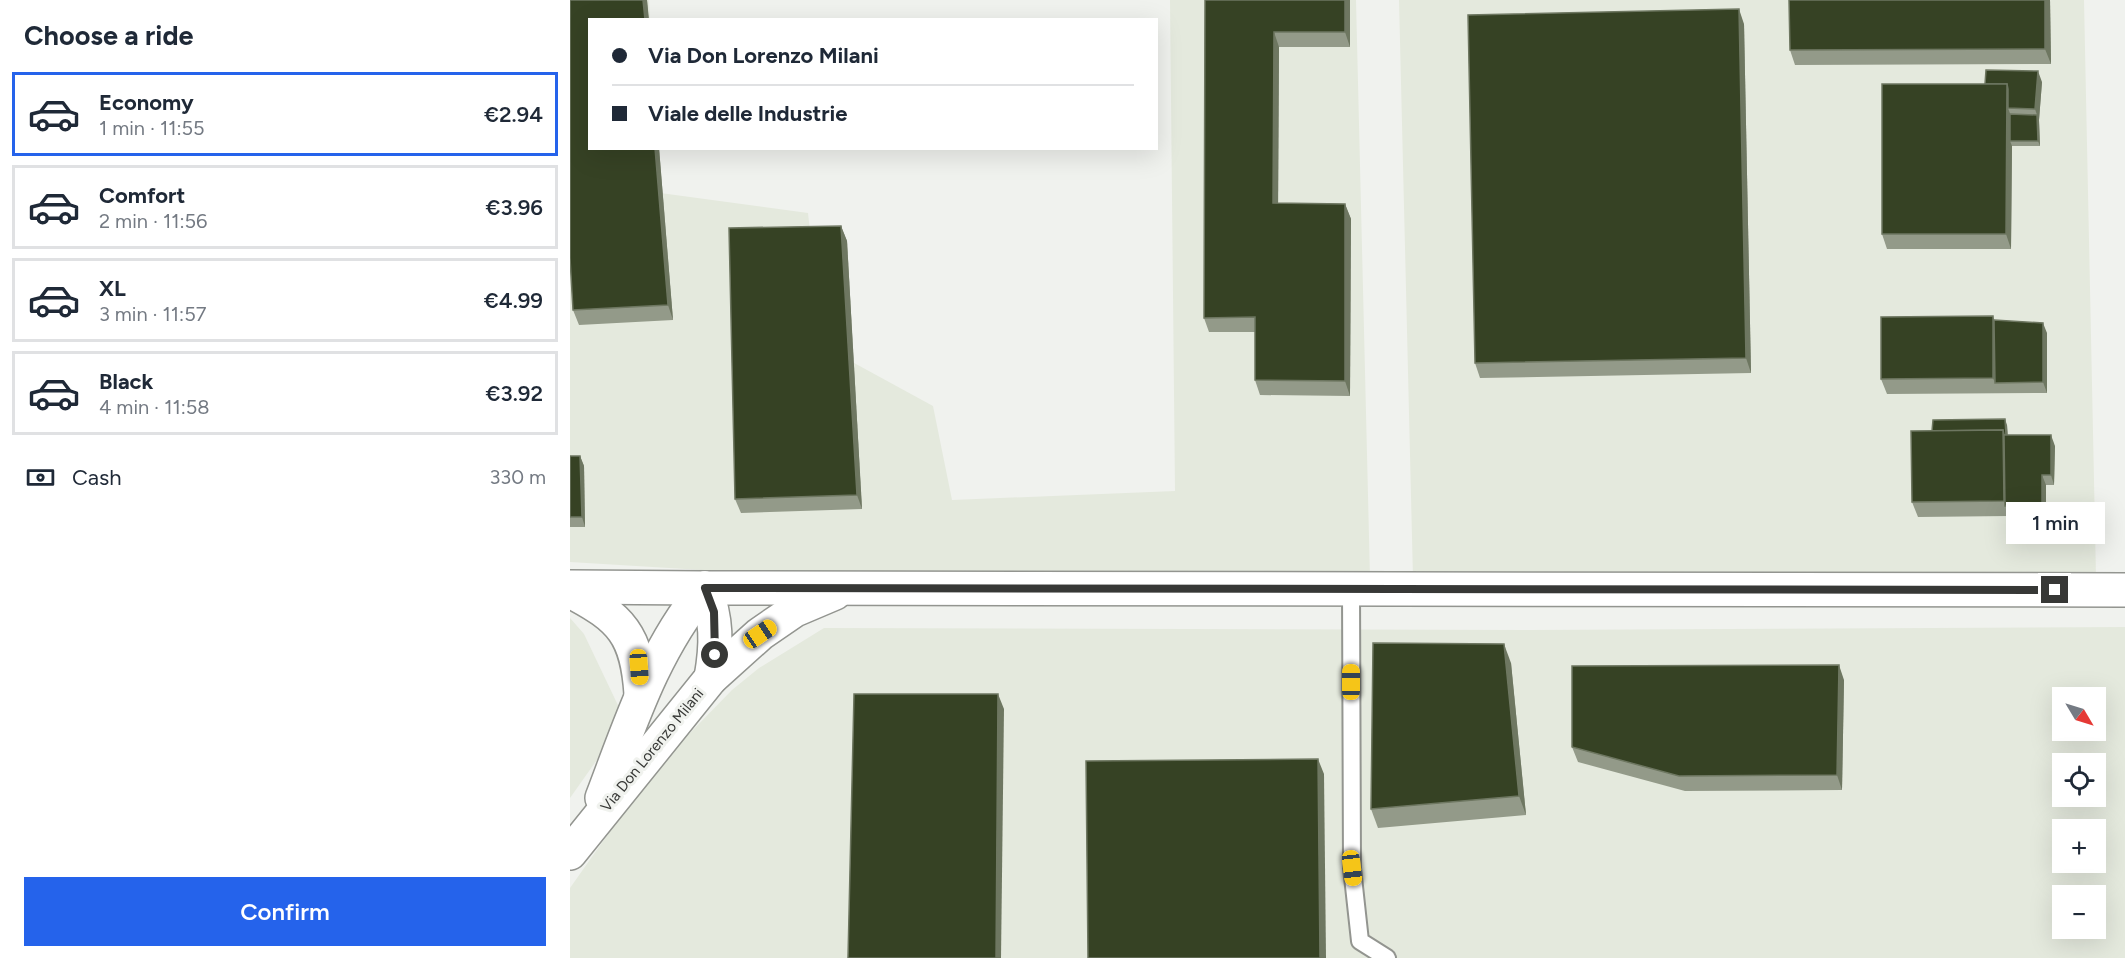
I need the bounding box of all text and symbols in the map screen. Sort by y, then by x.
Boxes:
text: Choose a ride [24,19,193,52]
text: Via Don Lorenzo Milani [648,42,879,69]
icon: car [27,87,81,141]
text: Economy [99,89,194,116]
text: Viale delle Industrie [648,100,848,127]
text: €2.94 [484,101,543,128]
text: 1 min · 11:55 [99,116,205,140]
icon: car [27,180,81,234]
text: Comfort [99,182,185,209]
text: €3.96 [486,194,543,221]
text: 2 min · 11:56 [99,209,207,233]
icon: car [27,273,81,327]
text: XL [99,275,126,302]
text: €4.99 [484,287,543,314]
text: 3 min · 11:57 [99,302,206,326]
icon: car [27,366,81,420]
text: Black [99,368,153,395]
text: €3.92 [486,380,543,407]
text: 4 min · 11:58 [99,395,210,419]
icon: cash [24,461,57,494]
text: Cash [72,464,122,491]
text: 330 m [489,465,546,489]
callout: 1 min [2006,503,2104,545]
text: 1 min [2032,511,2079,535]
route end [2041,576,2068,603]
car [740,616,780,652]
route start [701,641,728,668]
car [629,648,649,686]
car [1342,664,1360,700]
street label: Via Don Lorenzo Milani [597,685,707,815]
north arrow [2052,687,2106,741]
map controls [2052,687,2106,939]
button: locate [2052,753,2106,807]
button: + [2052,819,2106,873]
car [1341,849,1363,887]
button: Confirm [24,877,546,946]
button: − [2052,885,2106,939]

